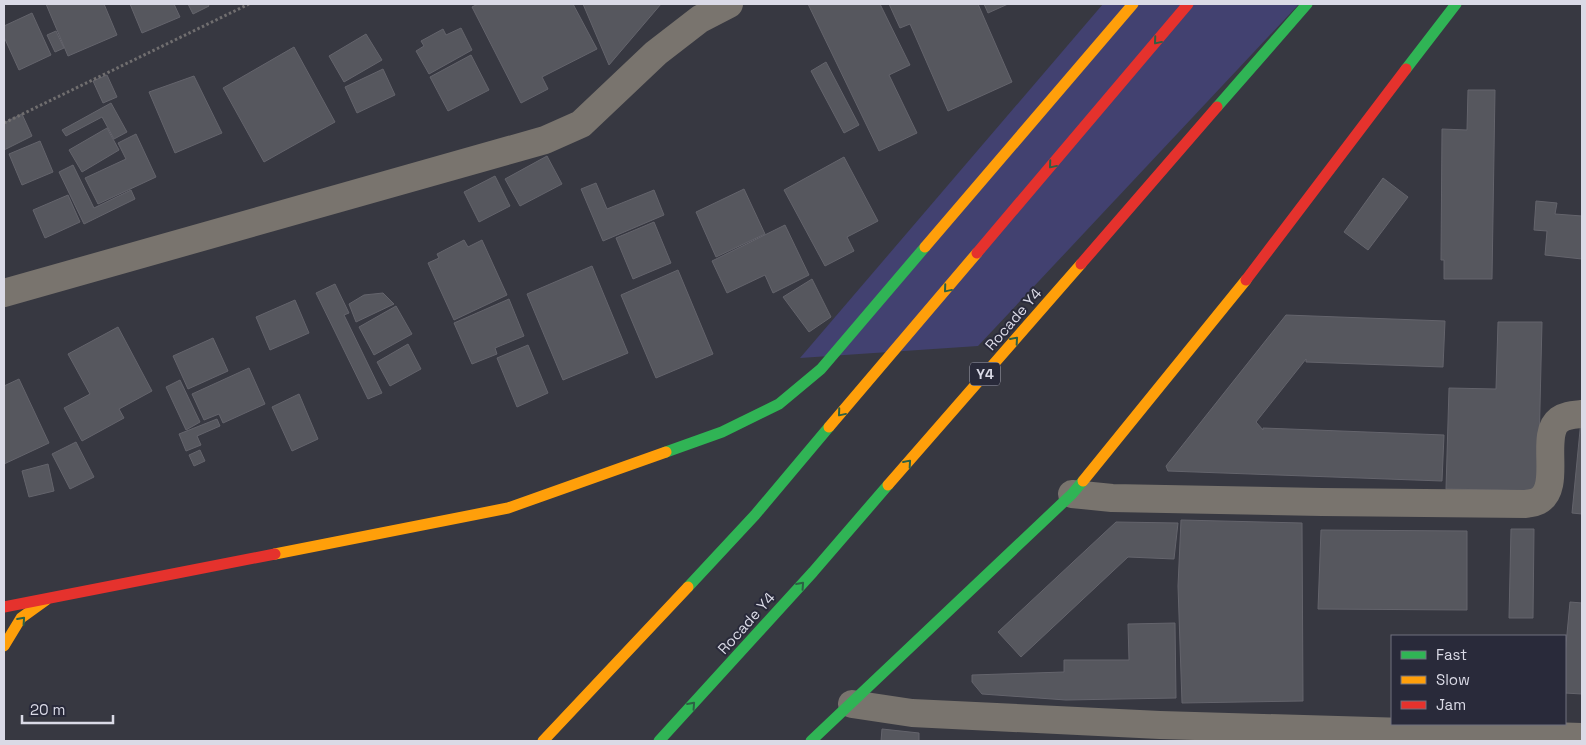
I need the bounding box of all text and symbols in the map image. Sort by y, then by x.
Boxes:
one-way arrow [1154,35,1163,44]
one-way arrow [1049,159,1057,168]
one-way arrow [943,283,952,292]
street label: Rocade Y4 [981,284,1045,354]
one-way arrow [1009,337,1018,346]
road number: Y4 [970,362,1000,386]
one-way arrow [838,407,847,416]
one-way arrow [902,459,911,468]
one-way arrow [795,581,804,590]
street label: Rocade Y4 [713,588,779,658]
one-way arrow [16,616,25,625]
legend [1391,635,1566,725]
text: Fast [1436,645,1467,664]
text: Slow [1436,670,1470,689]
scale bar [22,692,114,724]
text: Jam [1436,695,1466,714]
text: 20 m [30,700,65,719]
one-way arrow [686,702,695,711]

